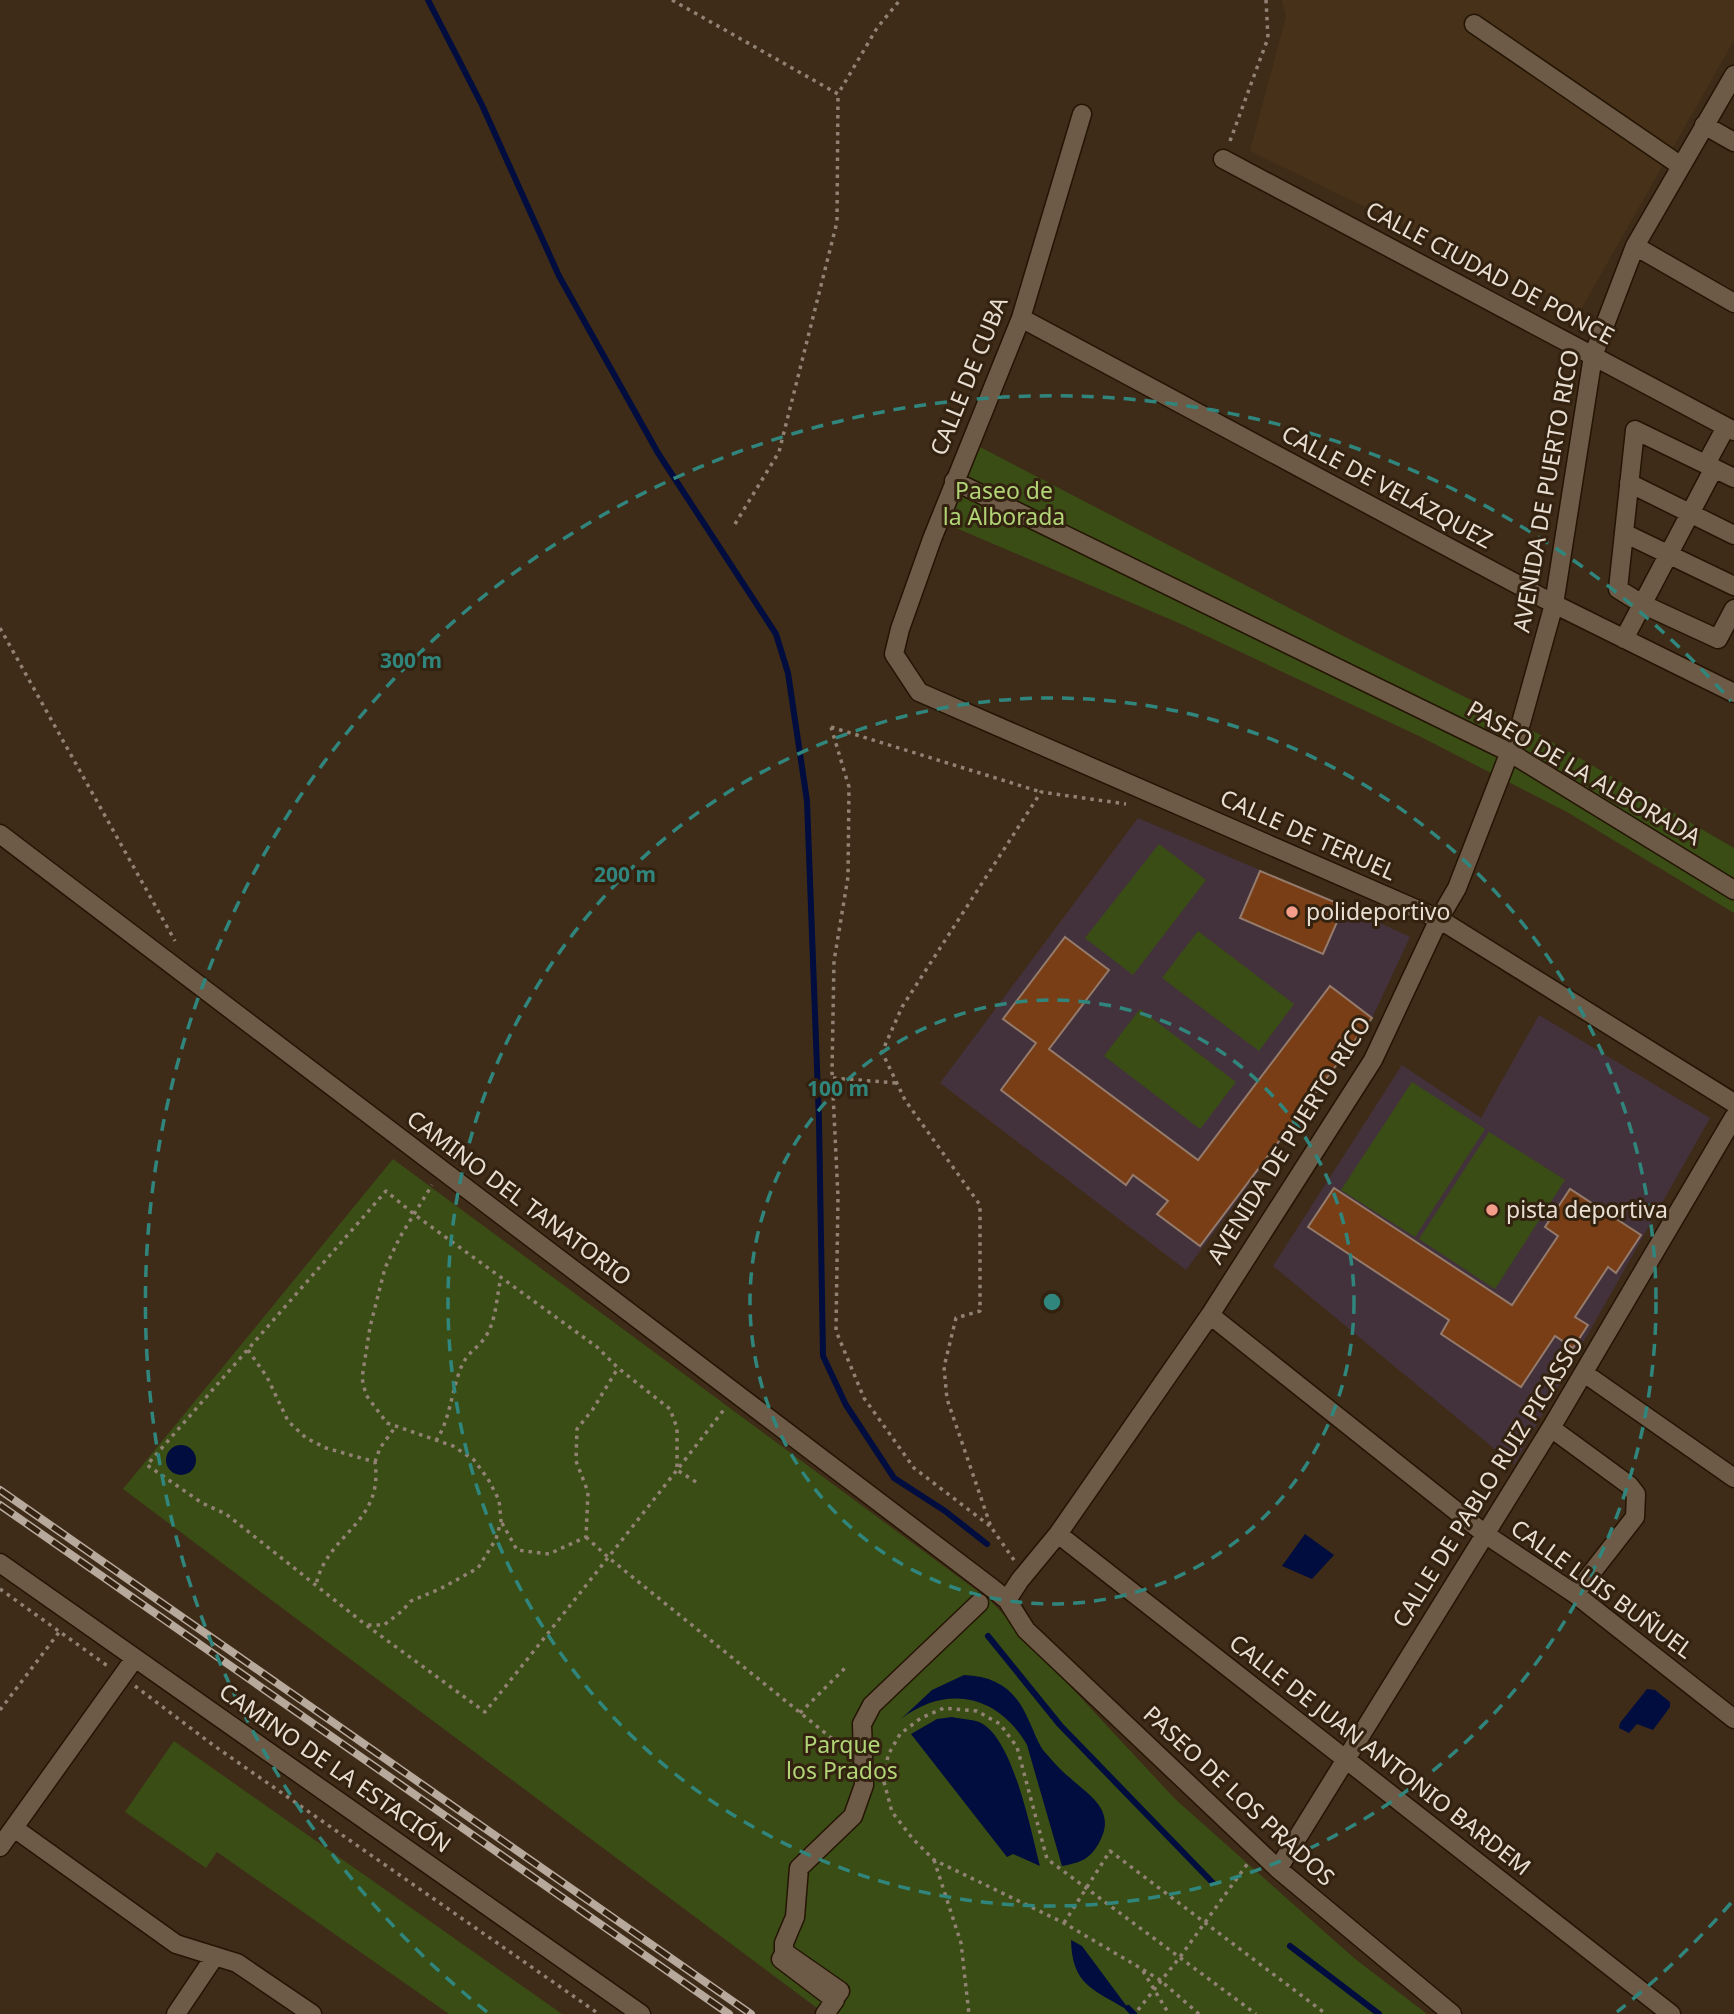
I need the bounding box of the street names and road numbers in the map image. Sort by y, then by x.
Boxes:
street label: CALLE CIUDAD DE PONCE [1361,193,1620,351]
street label: CALLE DE CUBA [922,291,1015,460]
street label: AVENIDA DE PUERTO RICO [1504,347,1586,635]
street label: CALLE DE VELÁZQUEZ [1276,417,1499,555]
street label: PASEO DE LA ALBORADA [1462,692,1707,852]
street label: CALLE DE TERUEL [1215,781,1401,887]
street label: AVENIDA DE PUERTO RICO [1199,1010,1378,1269]
street label: CAMINO DEL TANATORIO [401,1102,639,1292]
street label: CALLE DE PABLO RUIZ PICASSO [1384,1330,1590,1633]
street label: CALLE LUIS BUÑUEL [1505,1511,1700,1665]
street label: CALLE DE JUAN ANTONIO BARDEM [1223,1626,1538,1882]
street label: CAMINO DE LA ESTACIÓN [213,1675,458,1860]
street label: PASEO DE LOS PRADOS [1137,1698,1342,1893]

